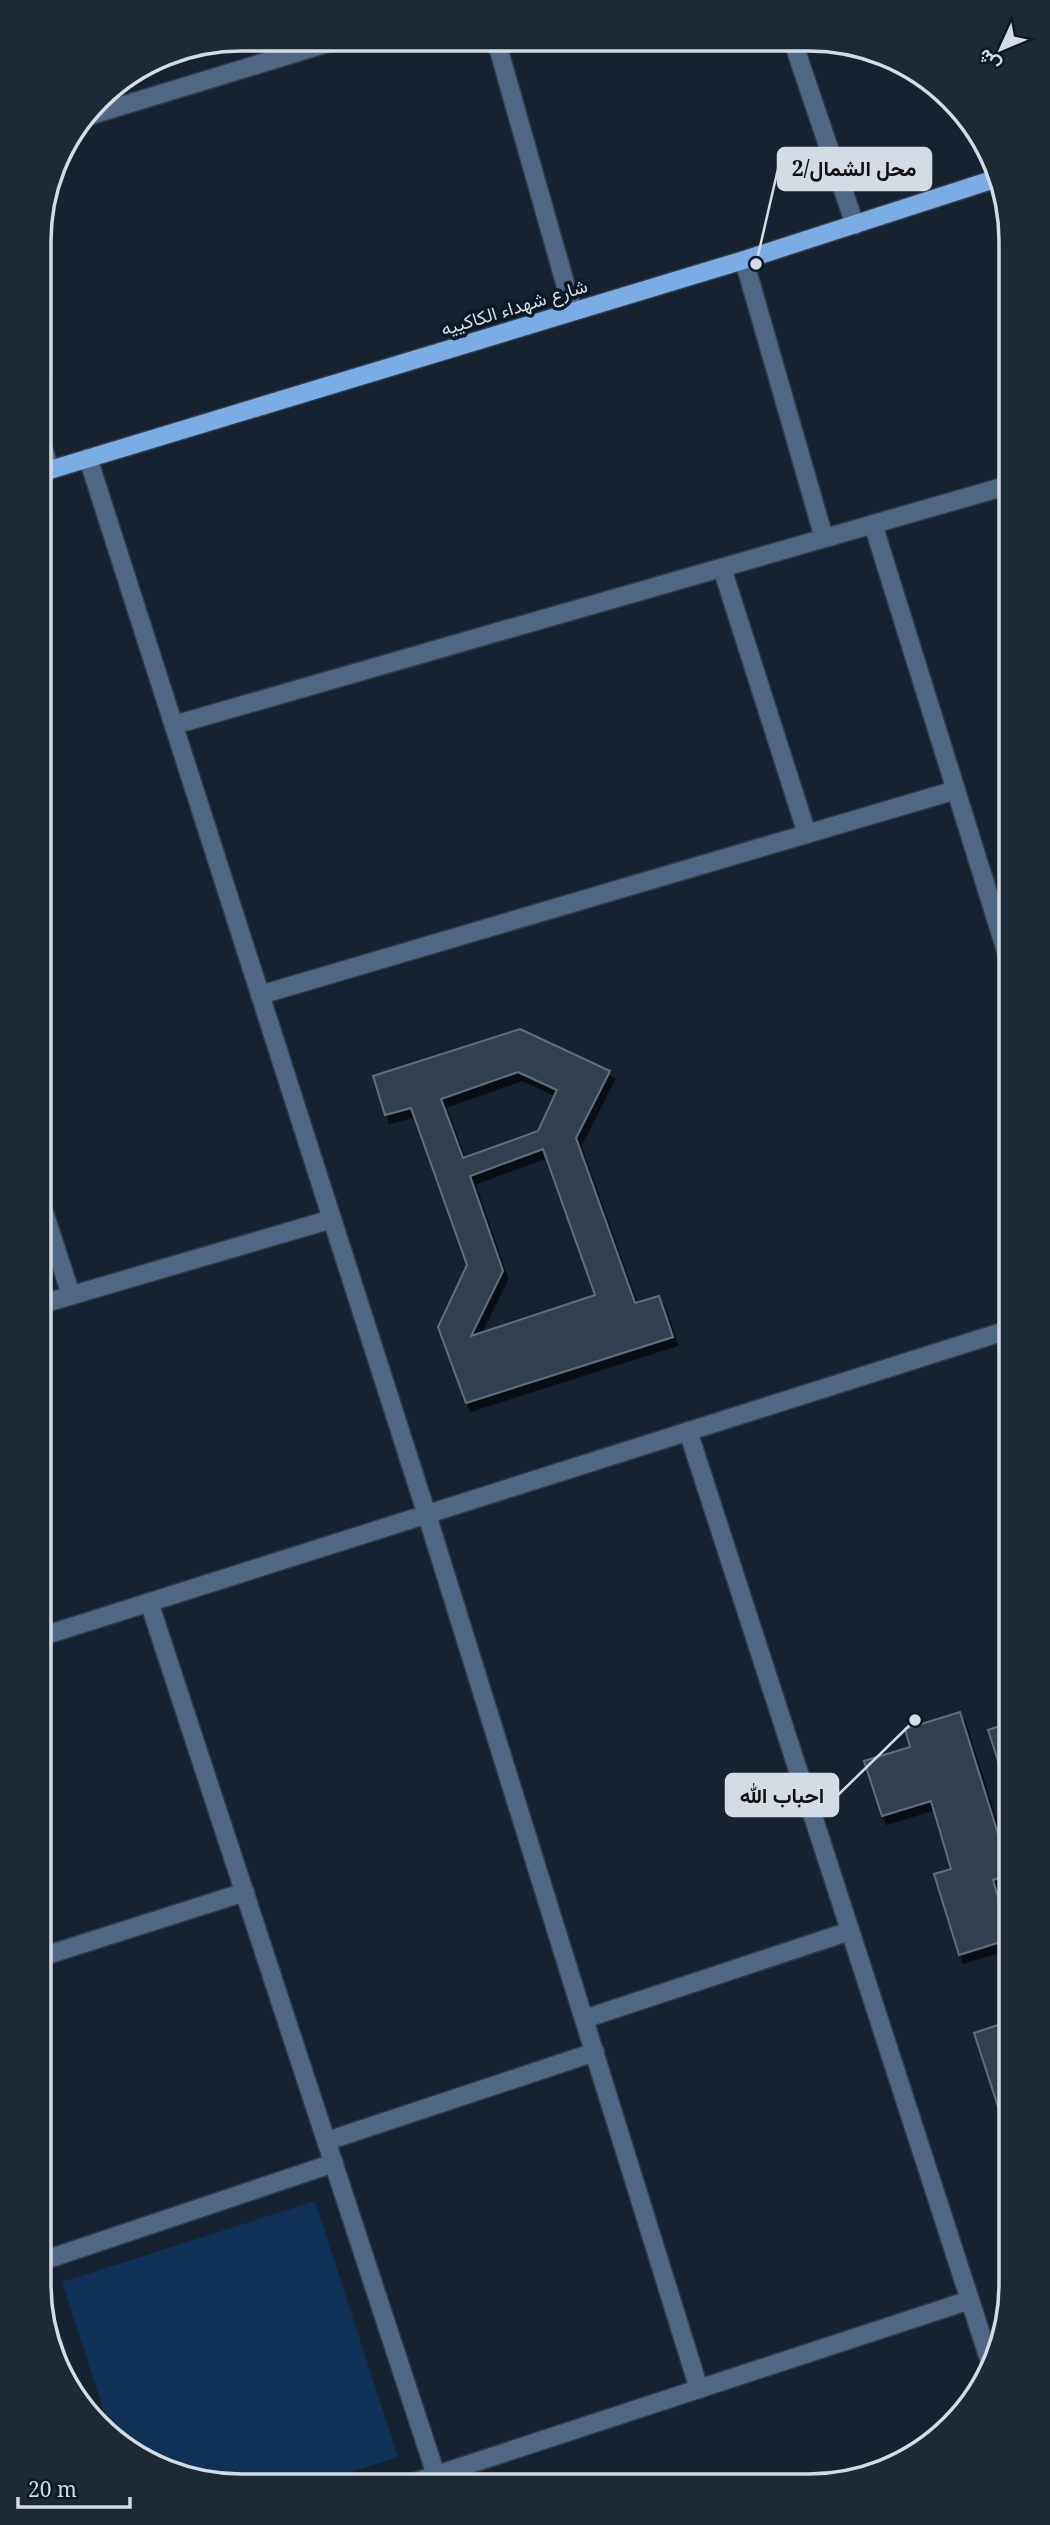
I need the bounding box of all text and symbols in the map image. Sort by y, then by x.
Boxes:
north arrow [966,14,1036,84]
text: ش [971,43,1006,78]
callout: محل الشمال/2 [778,148,931,190]
text: محل الشمال/2 [792,154,916,182]
street label: شارع شهداء الكاكييه [438,272,590,342]
callout: احباب الله [726,1774,838,1816]
text: احباب الله [740,1781,824,1809]
scale bar [18,2466,130,2510]
text: 20 m [28,2475,77,2503]

